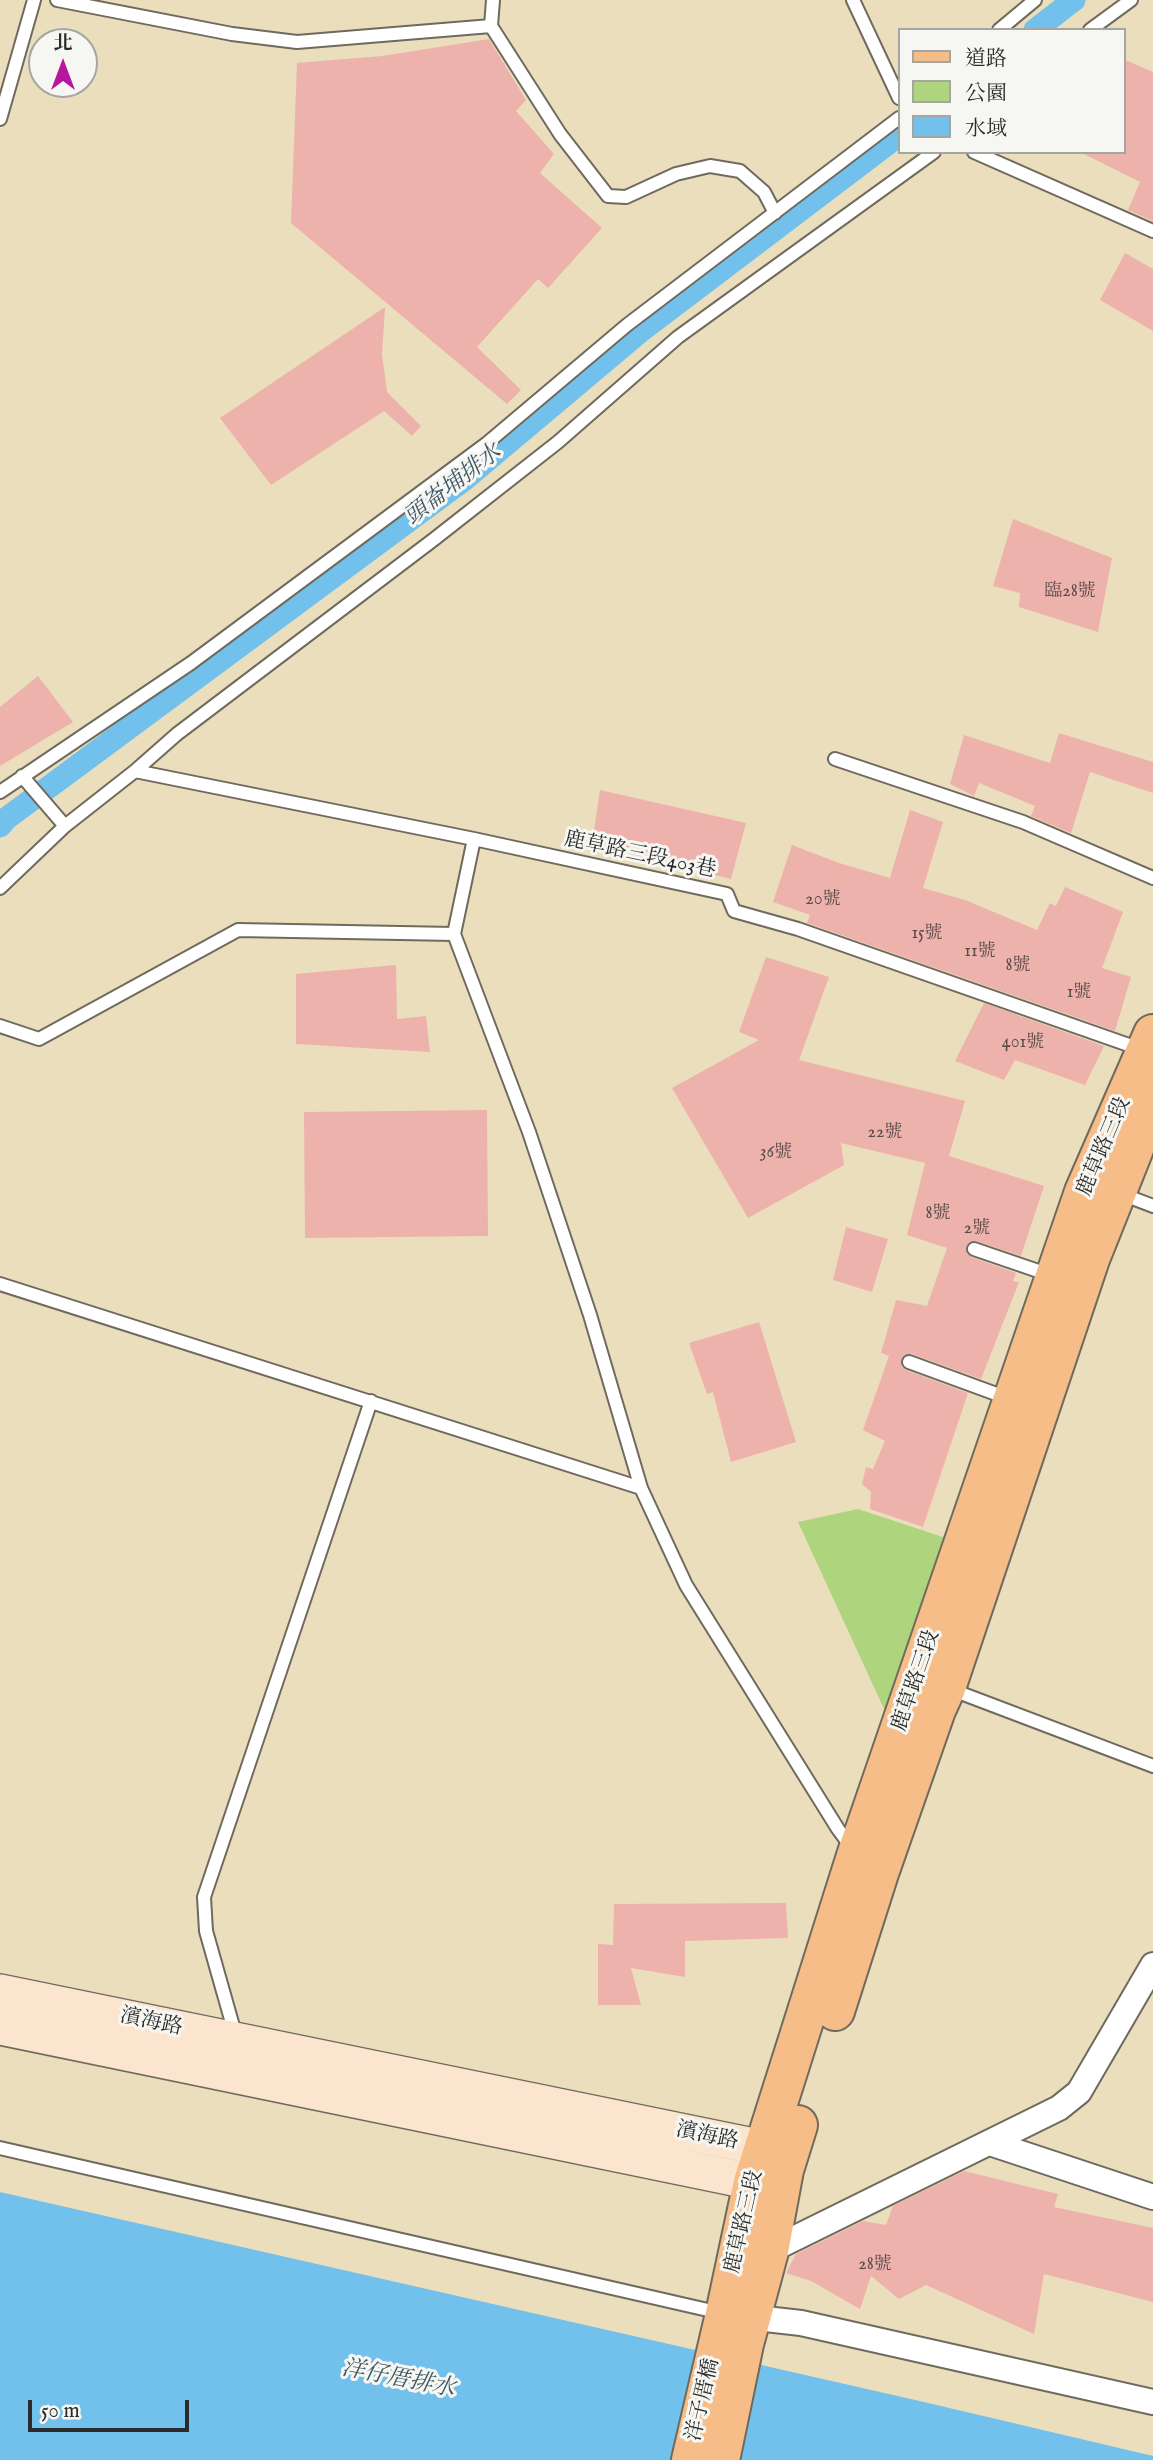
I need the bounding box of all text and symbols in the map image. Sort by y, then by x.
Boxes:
north arrow [28,28,98,98]
legend [898,28,1125,154]
text: 北 [53,32,73,56]
text: 道路 [965,46,1007,73]
text: 公園 [965,81,1007,108]
text: 水域 [965,116,1007,143]
water label: 頭崙埔排水 [400,440,508,532]
house number: 臨28號 [1044,581,1096,603]
street label: 鹿草路三段403巷 [562,828,718,884]
house number: 20號 [805,889,841,911]
house number: 15號 [911,923,943,945]
house number: 11號 [964,941,996,963]
house number: 8號 [1005,955,1031,977]
house number: 1號 [1067,982,1091,1004]
house number: 401號 [1002,1032,1044,1054]
street label: 鹿草路三段 [1073,1094,1137,1200]
house number: 22號 [868,1122,902,1144]
house number: 36號 [760,1142,792,1164]
house number: 8號 [925,1203,951,1225]
house number: 2號 [964,1218,990,1240]
street label: 鹿草路三段 [888,1627,946,1735]
street label: 濱海路 [118,2004,184,2042]
street label: 濱海路 [674,2118,740,2156]
street label: 鹿草路三段 [721,2168,769,2276]
house number: 28號 [858,2254,892,2276]
water label: 洋仔厝排水 [339,2355,457,2405]
street label: 洋子厝橋 [682,2356,726,2444]
scale bar [32,2386,192,2430]
text: 50 m [41,2398,80,2425]

